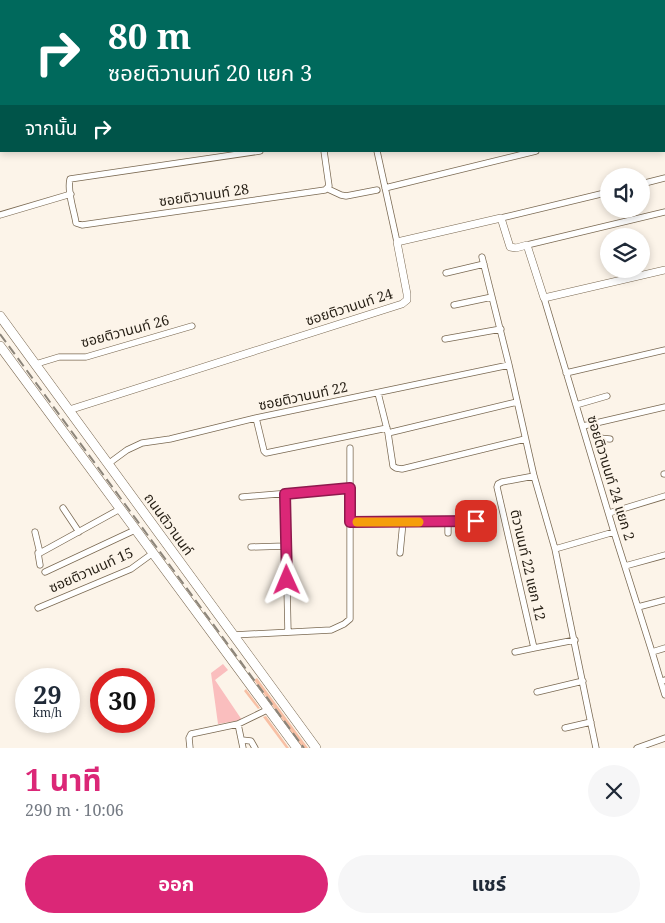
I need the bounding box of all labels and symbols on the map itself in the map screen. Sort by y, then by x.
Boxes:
street label: ซอยติวานนท์ 28 [158,179,250,210]
street label: ซอยติวานนท์ 24 [303,283,395,330]
street label: ซอยติวานนท์ 26 [79,310,171,351]
street label: ซอยติวานนท์ 22 [257,377,349,414]
street label: ซอยติวานนท์ 24 แยก 2 [583,413,640,543]
street label: ถนนติวานนท์ [140,489,198,559]
pin [455,500,497,542]
street label: ติวานนท์ 22 แยก 12 [506,507,551,622]
street label: ซอยติวานนท์ 15 [46,542,136,597]
position arrow [260,553,312,605]
speed limit sign: 30 [90,668,155,733]

